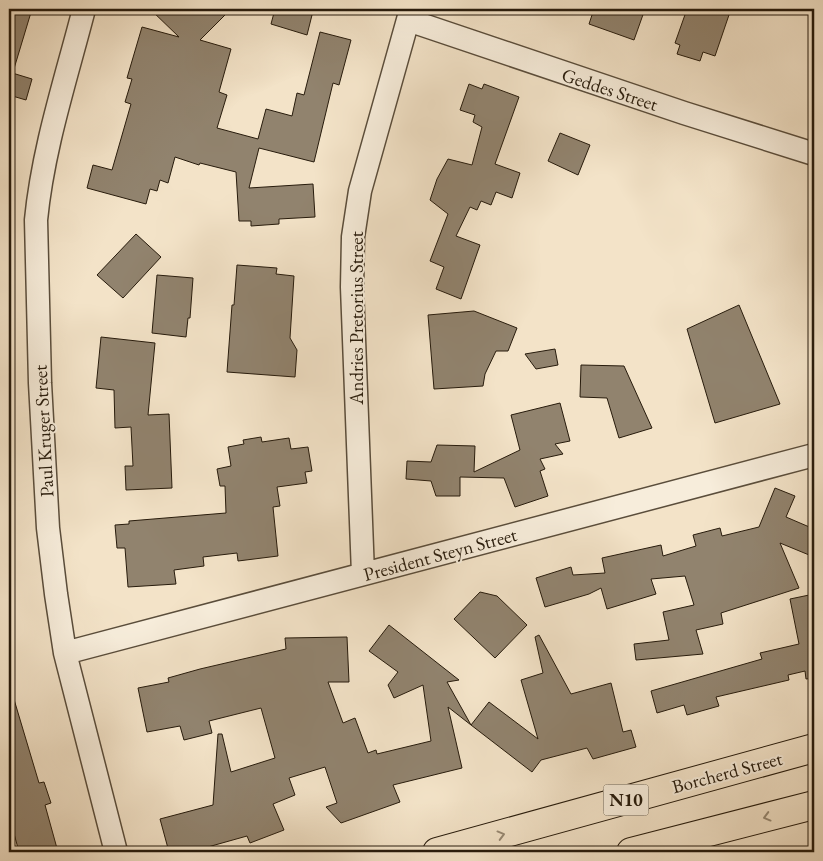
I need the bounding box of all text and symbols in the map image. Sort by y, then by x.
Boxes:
street label: Geddes Street [559,62,661,117]
street label: Andries Pretorius Street [344,231,369,406]
street label: Paul Kruger Street [28,364,59,498]
street label: President Steyn Street [361,522,520,587]
street label: Borcherd Street [669,746,785,799]
road number: N10 [604,784,648,816]
one-way arrow [763,811,772,822]
one-way arrow [497,830,505,840]

